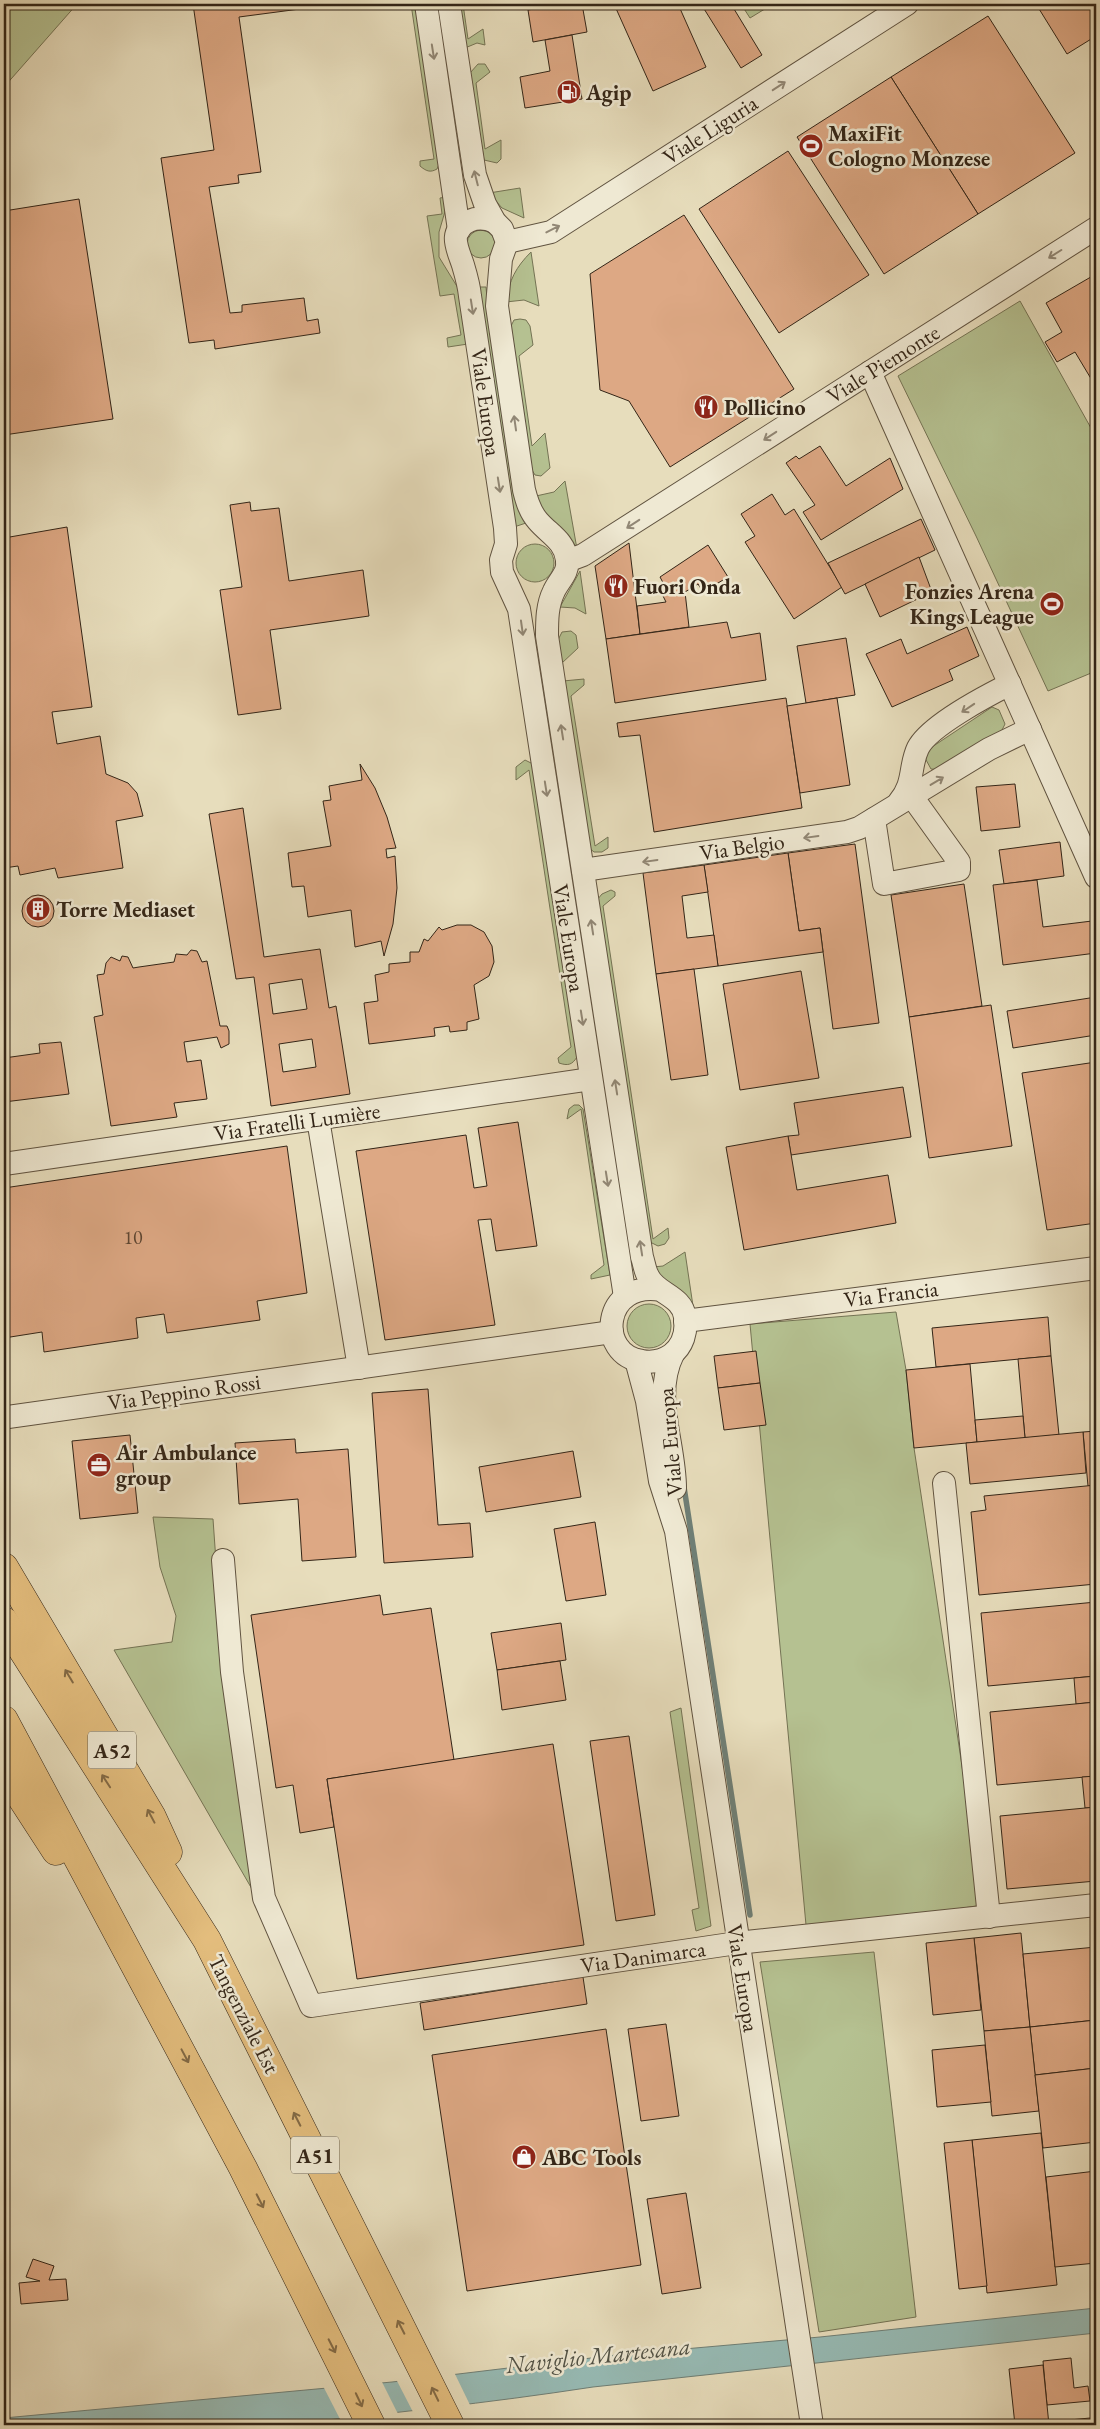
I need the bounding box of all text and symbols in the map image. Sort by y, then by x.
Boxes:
one-way arrow [429,44,439,60]
place label: Agip [585,78,631,107]
fuel station icon: Agip [556,79,582,105]
one-way arrow [772,80,786,91]
street label: Viale Liguria [657,88,763,171]
place label: MaxiFit Cologno Monzese [828,119,990,173]
sports icon: MaxiFit Cologno Monzese [798,133,824,159]
one-way arrow [471,170,480,186]
one-way arrow [546,224,561,234]
one-way arrow [1049,250,1063,260]
one-way arrow [468,299,478,315]
street label: Viale Piemonte [821,318,945,410]
street label: Viale Europa [464,346,508,458]
place label: Pollicino [724,393,806,422]
restaurant icon: Pollicino [693,394,719,420]
one-way arrow [509,416,519,432]
one-way arrow [763,431,777,441]
one-way arrow [494,477,504,493]
one-way arrow [626,519,640,529]
place label: Fuori Onda [634,572,741,601]
restaurant icon: Fuori Onda [603,573,629,599]
place label: Fonzies Arena Kings League [905,577,1034,631]
sports icon: Fonzies Arena Kings League [1039,591,1065,617]
one-way arrow [517,620,527,636]
one-way arrow [961,703,975,713]
one-way arrow [556,724,566,740]
one-way arrow [929,775,943,785]
one-way arrow [541,780,551,796]
street label: Via Belgio [698,827,786,867]
one-way arrow [803,832,819,842]
one-way arrow [642,856,658,866]
street label: Viale Europa [546,882,592,994]
place label: Torre Mediaset [56,895,196,924]
building icon: Torre Mediaset [25,896,51,922]
one-way arrow [586,919,596,935]
one-way arrow [577,1010,587,1026]
one-way arrow [611,1080,621,1096]
street label: Via Fratelli Lumière [212,1096,382,1148]
one-way arrow [602,1171,612,1187]
house number: 10 [123,1224,143,1250]
one-way arrow [636,1240,646,1256]
street label: Via Francia [842,1274,940,1314]
street label: Via Peppino Rossi [106,1367,262,1417]
street label: Viale Europa [651,1386,689,1497]
place label: Air Ambulance group [115,1438,257,1492]
office icon: Air Ambulance group [86,1452,112,1478]
one-way arrow [63,1670,73,1684]
road number: A52 [88,1732,136,1768]
one-way arrow [100,1775,110,1789]
one-way arrow [146,1809,156,1824]
street label: Viale Europa [720,1922,766,2034]
street label: Via Danimarca [579,1934,708,1980]
street label: Tangenziale Est [202,1950,286,2078]
one-way arrow [180,2049,190,2064]
one-way arrow [292,2112,301,2127]
road number: A51 [291,2136,339,2174]
place label: ABC Tools [541,2143,641,2172]
shop icon: ABC Tools [511,2144,537,2170]
one-way arrow [255,2193,265,2208]
one-way arrow [396,2320,405,2335]
water label: Naviglio Martesana [503,2330,692,2380]
one-way arrow [328,2338,338,2353]
one-way arrow [430,2387,439,2402]
one-way arrow [355,2392,364,2407]

